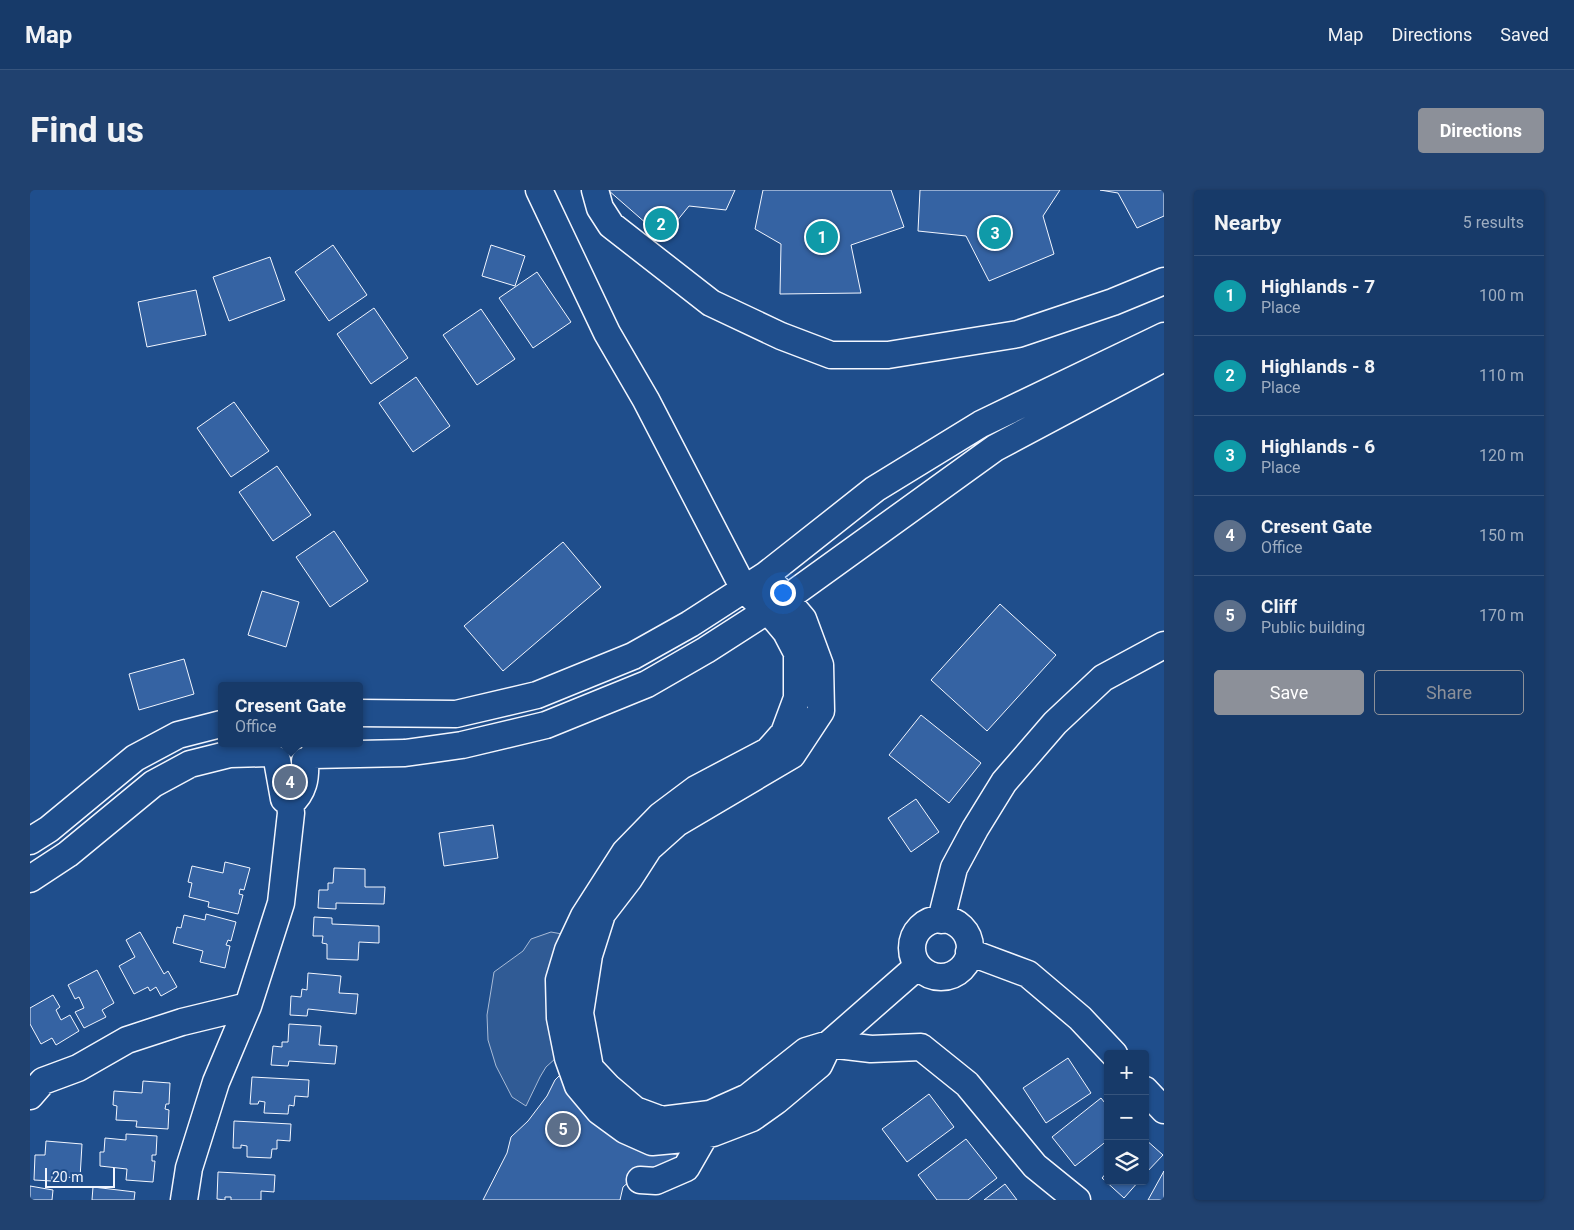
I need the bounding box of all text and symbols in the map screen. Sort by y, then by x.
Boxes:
text: Map [25,21,72,49]
text: Map [1328,24,1363,45]
text: Directions [1391,24,1472,45]
text: Saved [1500,24,1549,45]
button: Directions [1418,108,1544,153]
text: Find us [30,110,144,151]
pin: 2 [645,205,677,243]
text: Nearby [1214,211,1281,235]
text: 5 results [1463,213,1524,232]
pin: 3 [979,214,1011,252]
pin: 1 [806,218,838,256]
text: Highlands - 7 [1261,275,1375,298]
text: 1 [1225,286,1235,305]
text: 100 m [1479,286,1524,305]
text: Place [1261,298,1301,317]
text: Highlands - 8 [1261,355,1375,378]
text: 2 [1225,366,1235,385]
text: 110 m [1479,366,1524,385]
text: Place [1261,378,1301,397]
text: Highlands - 6 [1261,435,1375,458]
text: 3 [1225,446,1235,465]
text: 120 m [1479,446,1524,465]
text: Place [1261,458,1301,477]
text: Cresent Gate [1261,515,1372,538]
text: 4 [1225,526,1235,545]
text: 150 m [1479,526,1524,545]
text: Office [1261,538,1303,557]
your location [770,580,796,606]
text: Cliff [1261,595,1297,618]
text: 5 [1225,606,1235,625]
text: 170 m [1479,606,1524,625]
text: Public building [1261,618,1365,637]
button: Save [1214,670,1364,715]
button: Share [1374,670,1524,715]
popup [218,682,363,747]
text: Cresent Gate [235,694,346,717]
text: Office [235,717,276,736]
pin: 4 [274,763,306,801]
map controls [1104,1050,1149,1185]
button: + [1104,1050,1149,1095]
button: − [1104,1095,1149,1140]
pin: 5 [547,1110,579,1148]
button: layers [1104,1140,1149,1185]
scale bar [45,1165,115,1188]
text: 20 m [52,1169,84,1185]

